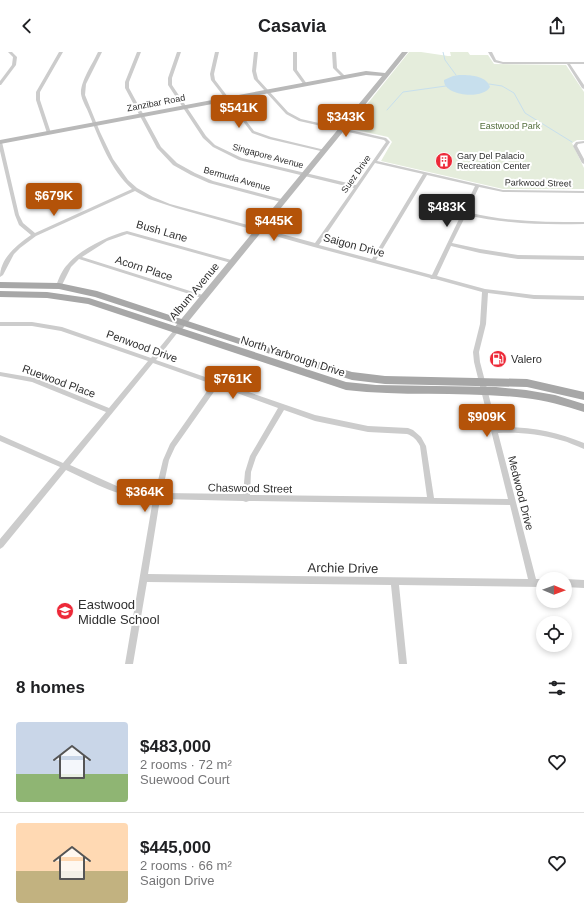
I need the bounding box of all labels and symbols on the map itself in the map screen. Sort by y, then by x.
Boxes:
street label: Zanzibar Road [126,92,186,114]
pin: $541K [211,95,267,129]
pin: $343K [318,104,374,138]
park label: Eastwood Park [480,121,541,131]
street label: Singapore Avenue [231,142,305,170]
building icon: Gary Del Palacio Recreation Center [434,151,454,171]
place label: Gary Del Palacio Recreation Center [457,151,530,171]
street label: Suez Drive [339,153,373,195]
street label: Bermuda Avenue [203,165,271,193]
street label: Parkwood Street [505,177,572,189]
pin: $679K [26,183,82,217]
pin: $483K [419,194,475,228]
pin: $445K [246,208,302,242]
street label: Bush Lane [135,218,189,244]
street label: Saigon Drive [322,231,386,259]
street label: Acorn Place [114,253,174,283]
street label: Album Avenue [167,260,221,322]
street label: Penwood Drive [105,328,179,364]
street label: North Yarbrough Drive [239,333,347,379]
fuel station icon: Valero [488,349,508,369]
place label: Valero [511,353,542,365]
street label: Ruewood Place [21,362,97,400]
pin: $761K [205,366,261,400]
pin: $909K [459,404,515,438]
street label: Medwood Drive [506,454,536,532]
pin: $364K [117,479,173,513]
street label: Chaswood Street [208,481,292,495]
street label: Archie Drive [307,560,379,576]
north arrow [536,572,572,608]
place label: Eastwood Middle School [78,597,160,627]
school or university icon: Eastwood Middle School [55,601,75,621]

